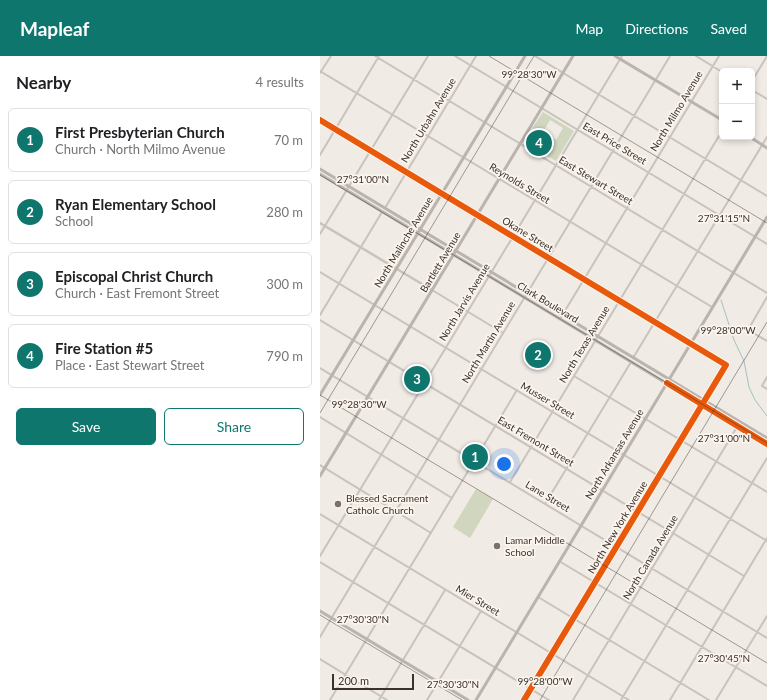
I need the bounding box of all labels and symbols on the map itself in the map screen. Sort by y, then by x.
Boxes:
text: 99°28'30"W [501,68,557,80]
street label: North Milmo Avenue [647,69,705,153]
street label: North Urbahn Avenue [398,76,458,164]
street label: East Price Street [581,119,649,167]
pin: 4 [526,128,552,158]
street label: East Stewart Street [557,153,635,207]
street label: Reynolds Street [487,160,553,206]
text: 27°31'00"N [337,173,389,185]
street label: North Malinche Avenue [371,194,435,290]
text: 27°31'15"N [698,212,750,224]
street label: Okane Street [500,214,556,254]
street label: Bartlett Avenue [417,230,463,294]
street label: North Jarvis Avenue [436,261,492,343]
street label: Clark Boulevard [515,279,581,325]
street label: North Martin Avenue [459,299,517,385]
street label: North Texas Avenue [556,303,612,385]
text: 99°28'00"W [700,324,756,336]
pin: 2 [525,340,551,370]
pin: 3 [404,364,430,394]
street label: Musser Street [519,379,578,421]
text: 99°28'30"W [331,398,387,410]
street label: North Arkansas Avenue [582,407,646,501]
street label: East Fremont Street [496,413,577,469]
text: 27°31'00"N [698,432,750,444]
pin: 1 [462,442,488,472]
your location [494,454,514,474]
street label: Lane Street [524,478,573,514]
street label: North New York Avenue [585,479,649,575]
place label: Blessed Sacrament Catholc Church [346,492,429,516]
marker: Blessed Sacrament Catholc Church [333,499,343,509]
street label: North Canada Avenue [620,512,680,602]
place label: Lamar Middle School [505,534,565,558]
marker: Lamar Middle School [492,541,502,551]
street label: Mier Street [454,582,503,618]
text: 27°30'30"N [337,613,389,625]
text: 27°30'45"N [698,652,750,664]
scale bar [332,672,414,691]
text: 99°28'00"W [517,675,573,687]
text: 27°30'30"N [427,678,479,690]

